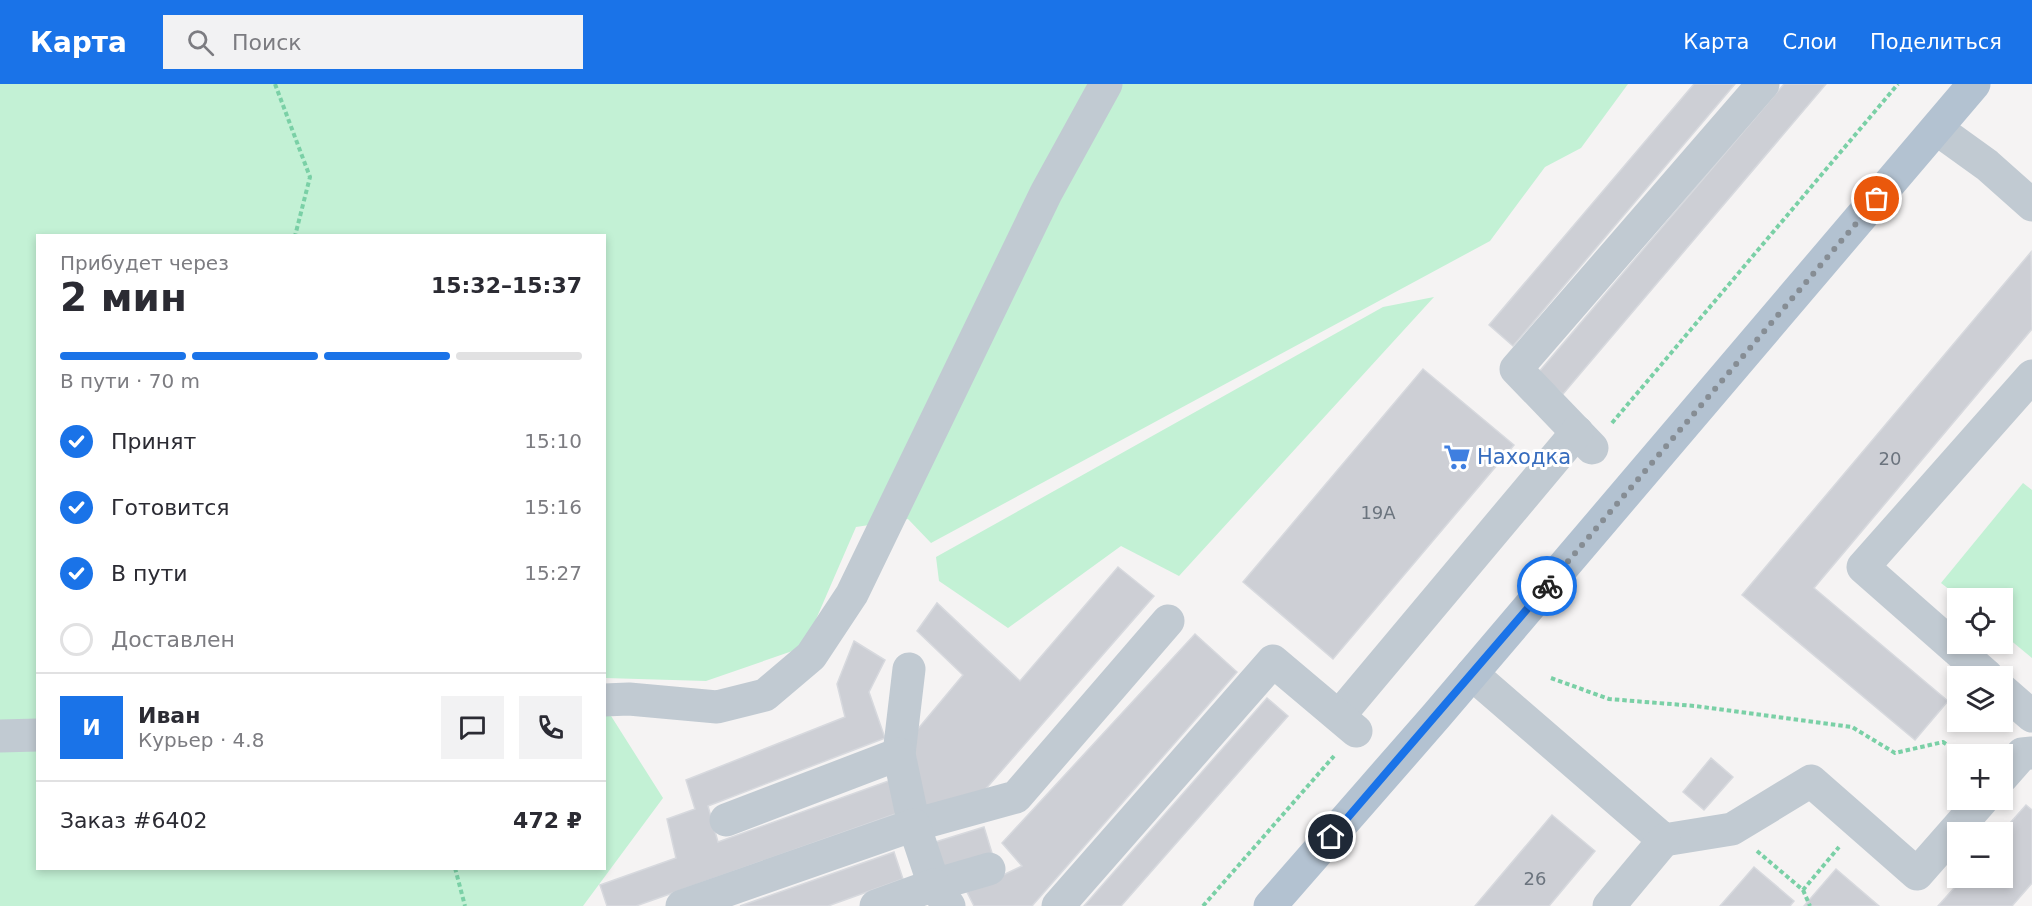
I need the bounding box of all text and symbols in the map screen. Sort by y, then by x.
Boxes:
search box [163,15,583,69]
text: Карта [30,26,127,59]
icon: search [184,26,217,59]
text: Поиск [232,30,302,55]
text: Карта [1683,30,1749,54]
text: Слои [1782,30,1837,54]
text: Поделиться [1870,30,2002,54]
pin [1851,173,1902,224]
icon: bag [1860,182,1893,215]
text: Прибудет через [60,251,229,275]
text: 15:32–15:37 [431,273,582,298]
text: 2 мин [60,275,187,320]
text: В пути · 70 m [60,369,200,393]
icon: check [60,425,93,458]
text: Принят [111,429,196,454]
text: 15:10 [524,429,582,453]
supermarket icon: Находка [1442,442,1472,472]
place label: Находка [1477,445,1571,469]
house number: 20 [1879,448,1901,469]
icon: check [60,491,93,524]
text: Готовится [111,495,230,520]
text: 15:16 [524,495,582,519]
house number: 19А [1360,502,1396,523]
courier [1517,556,1577,616]
icon: check [60,557,93,590]
text: В пути [111,561,188,586]
text: 15:27 [524,561,582,585]
icon: bike [1531,570,1564,603]
map controls [1947,588,2013,888]
button: locate [1947,588,2013,654]
text: Доставлен [111,627,235,652]
button: layers [1947,666,2013,732]
button: chat [441,696,504,759]
button: phone [519,696,582,759]
text: Иван [138,703,200,728]
text: И [82,715,101,740]
text: Курьер · 4.8 [138,728,264,752]
button: + [1947,744,2013,810]
text: Заказ #6402 [60,808,207,833]
text: 472 ₽ [513,808,582,833]
pin [1305,811,1356,862]
icon: home [1314,820,1347,853]
button: − [1947,822,2013,888]
house number: 26 [1524,868,1546,889]

